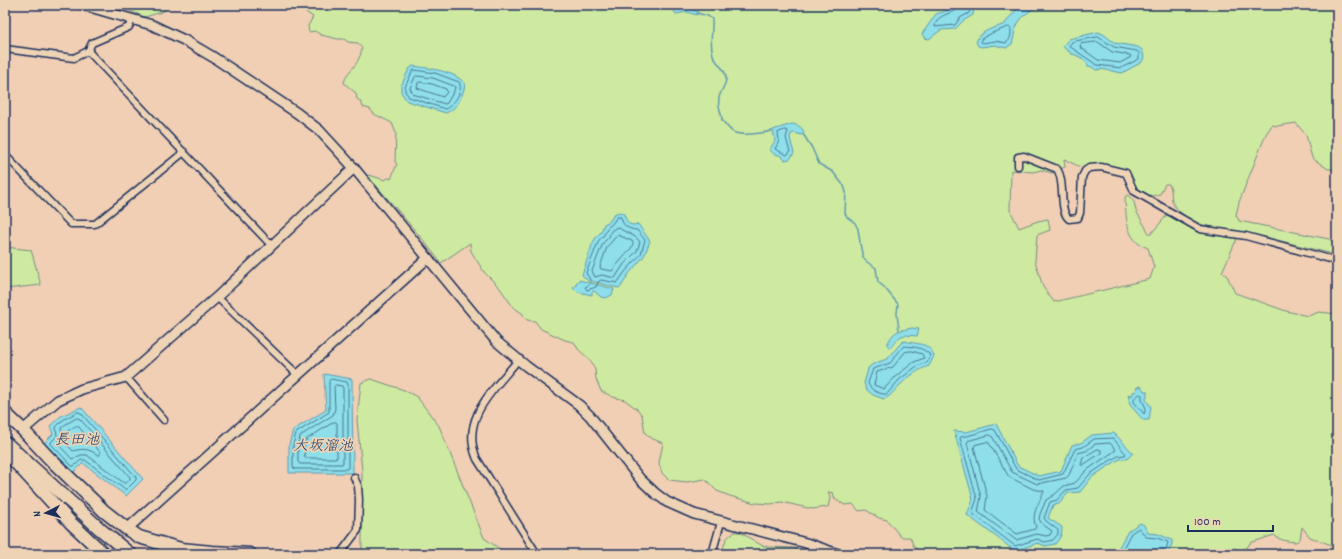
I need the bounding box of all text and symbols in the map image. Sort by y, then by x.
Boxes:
water label: 長田池 [54,430,100,452]
water label: 大坂溜池 [293,436,354,458]
north arrow [26,493,66,533]
scale bar [1188,507,1273,533]
text: N [30,510,46,517]
text: 100 m [1194,514,1221,531]

